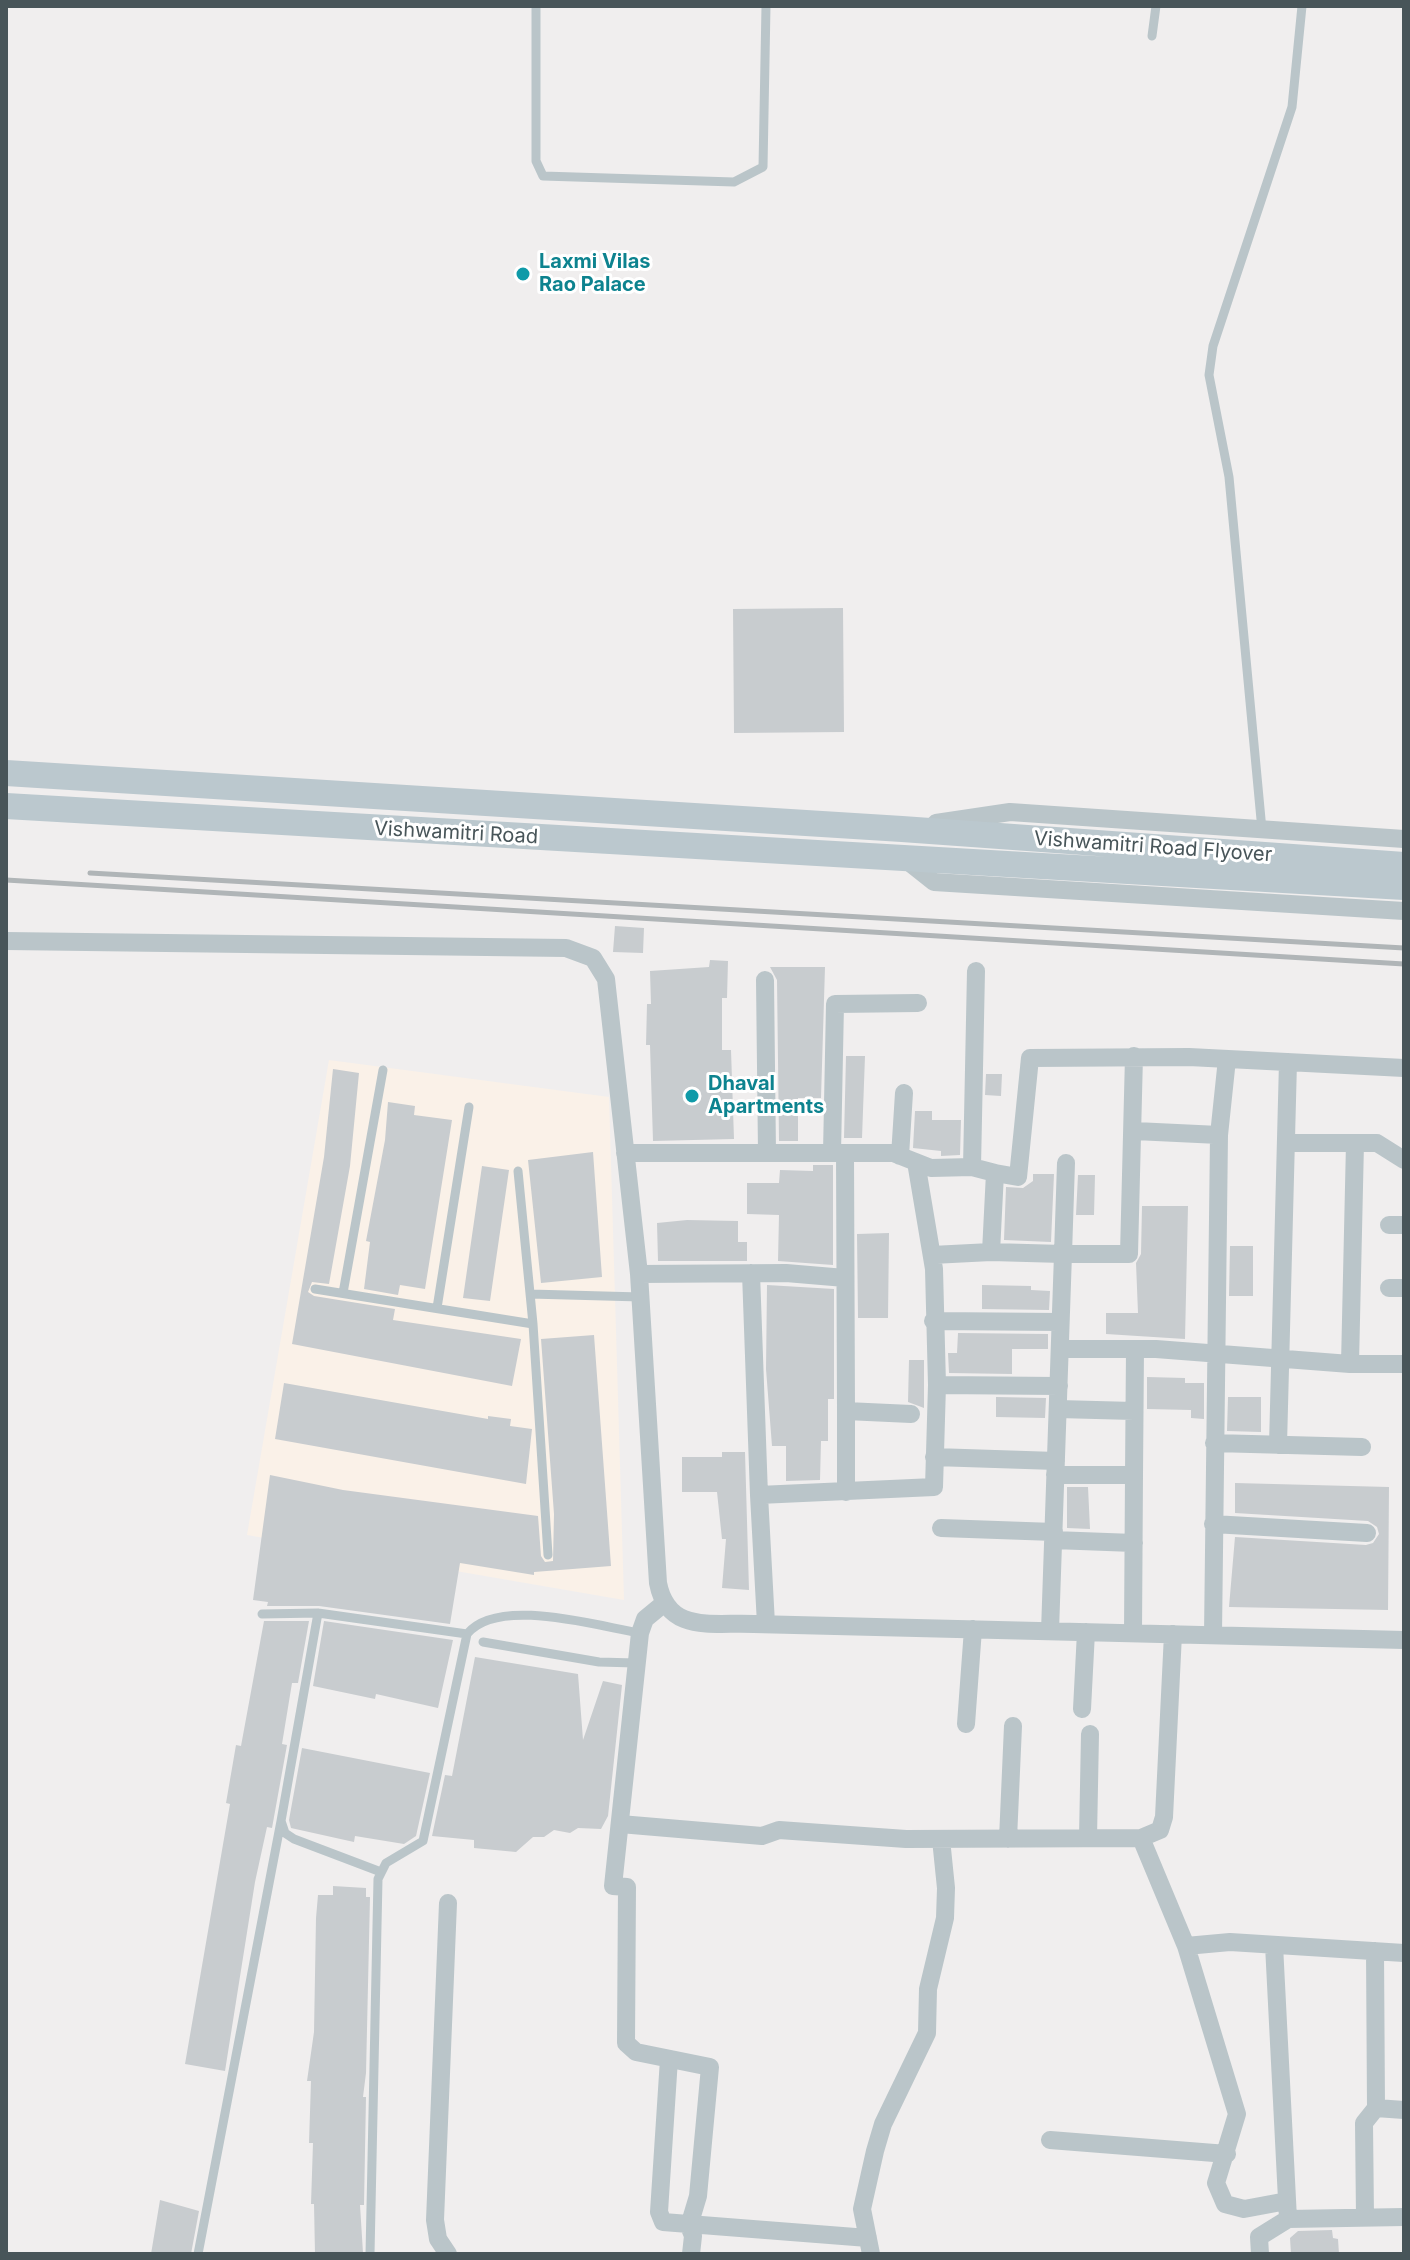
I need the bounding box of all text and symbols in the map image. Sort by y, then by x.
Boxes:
place label: Laxmi Vilas Rao Palace [539,250,651,297]
marker: Laxmi Vilas Rao Palace [514,265,532,283]
street label: Vishwamitri Road [373,817,539,849]
street label: Vishwamitri Road Flyover [1033,827,1273,867]
place label: Dhaval Apartments [708,1072,824,1119]
marker: Dhaval Apartments [683,1087,701,1105]

